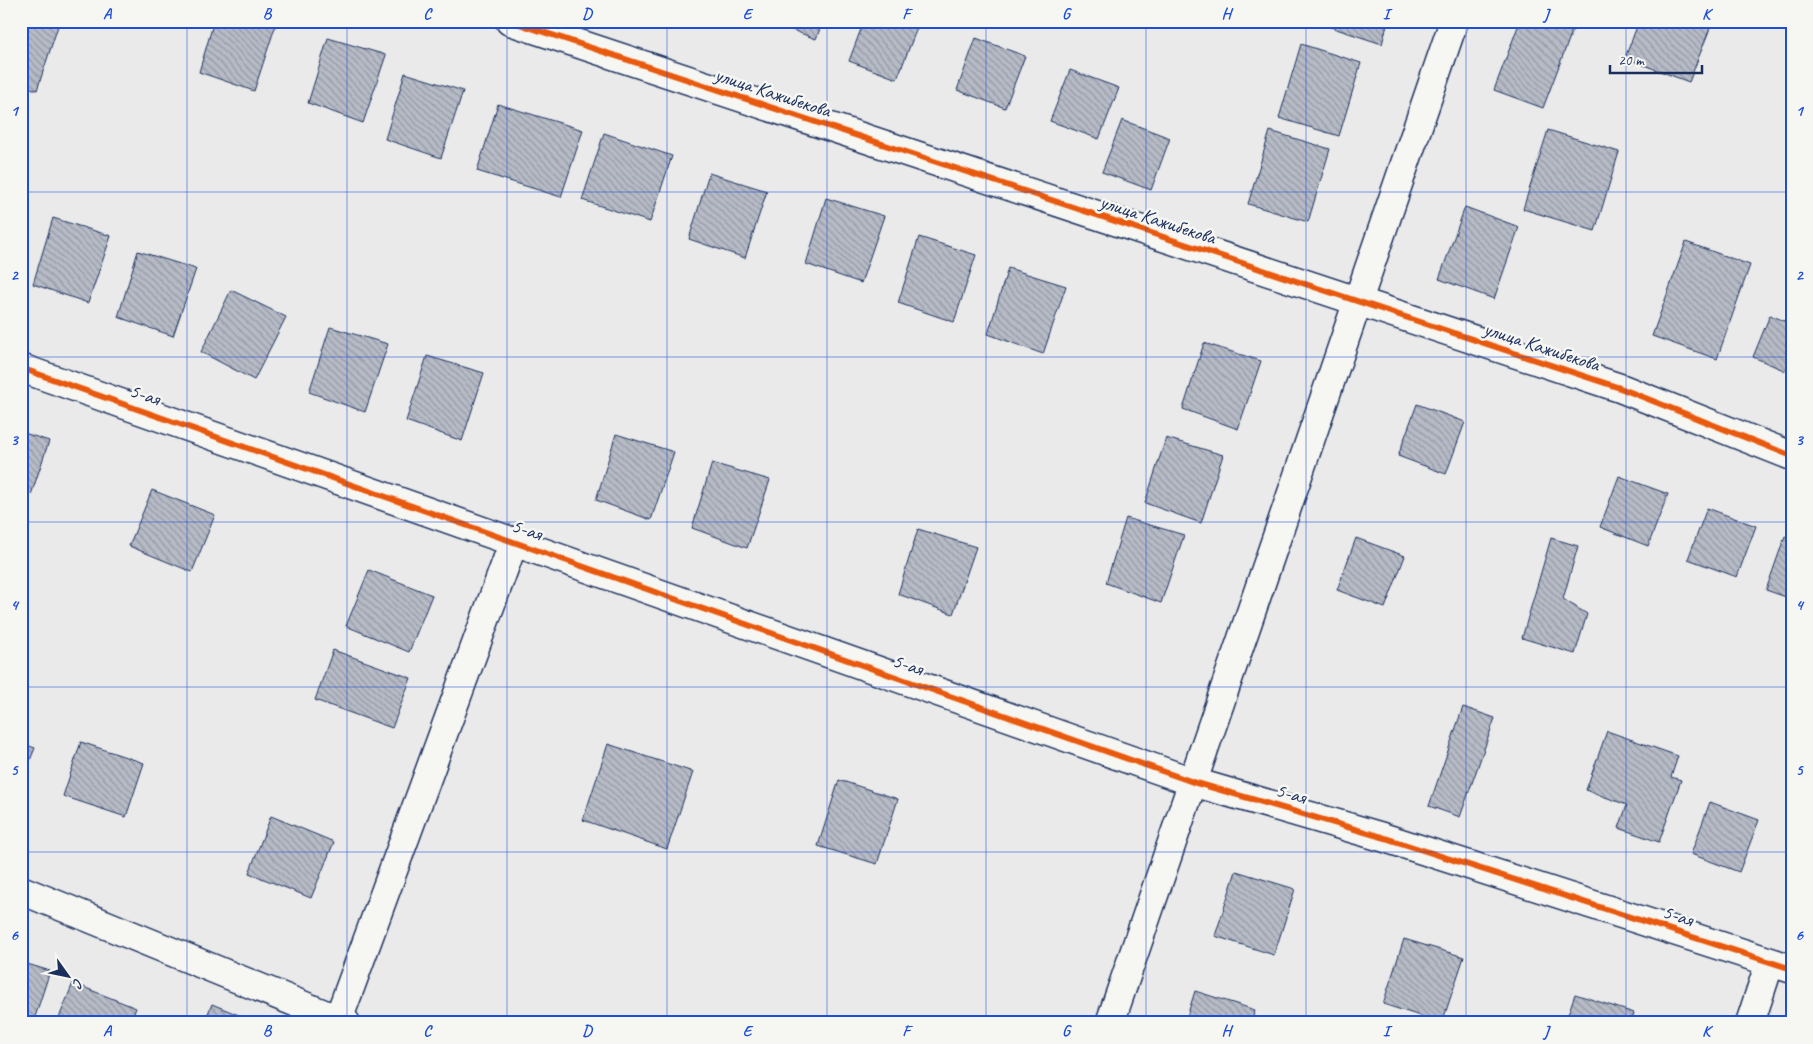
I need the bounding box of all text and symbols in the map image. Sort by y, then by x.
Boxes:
text: A [103,4,113,24]
text: B [263,4,273,24]
text: C [423,4,433,24]
text: D [582,4,593,24]
text: E [743,4,754,24]
text: F [902,4,913,24]
text: G [1062,4,1072,24]
text: H [1221,4,1233,24]
text: I [1383,4,1393,24]
text: J [1542,4,1551,24]
text: K [1702,4,1714,24]
scale bar [1610,42,1703,74]
text: 20 m [1618,51,1645,70]
street label: улица Кажибекова [711,62,836,124]
text: 1 [10,101,19,121]
text: 1 [1795,101,1804,121]
street label: улица Кажибекова [1096,189,1221,251]
text: 2 [10,265,19,285]
text: 2 [1795,265,1804,285]
street label: улица Кажибекова [1480,316,1605,378]
street label: 5-ая [126,378,165,412]
text: 3 [10,430,19,450]
text: 3 [1795,430,1804,450]
street label: 5-ая [508,513,547,547]
text: 4 [10,595,19,615]
text: 4 [1795,595,1804,615]
street label: 5-ая [889,648,928,682]
text: 5 [11,760,20,780]
text: 5 [1796,760,1805,780]
street label: 5-ая [1273,777,1311,810]
street label: 5-ая [1659,899,1698,933]
text: 6 [10,925,19,945]
text: 6 [1795,925,1804,945]
north arrow [42,952,92,1002]
text: С [68,975,87,992]
text: A [103,1021,113,1041]
text: B [263,1021,273,1041]
text: C [423,1021,433,1041]
text: D [582,1021,593,1041]
text: E [743,1021,754,1041]
text: F [902,1021,913,1041]
text: G [1062,1021,1072,1041]
text: H [1221,1021,1233,1041]
text: I [1383,1021,1393,1041]
text: J [1542,1021,1551,1041]
text: K [1702,1021,1714,1041]

